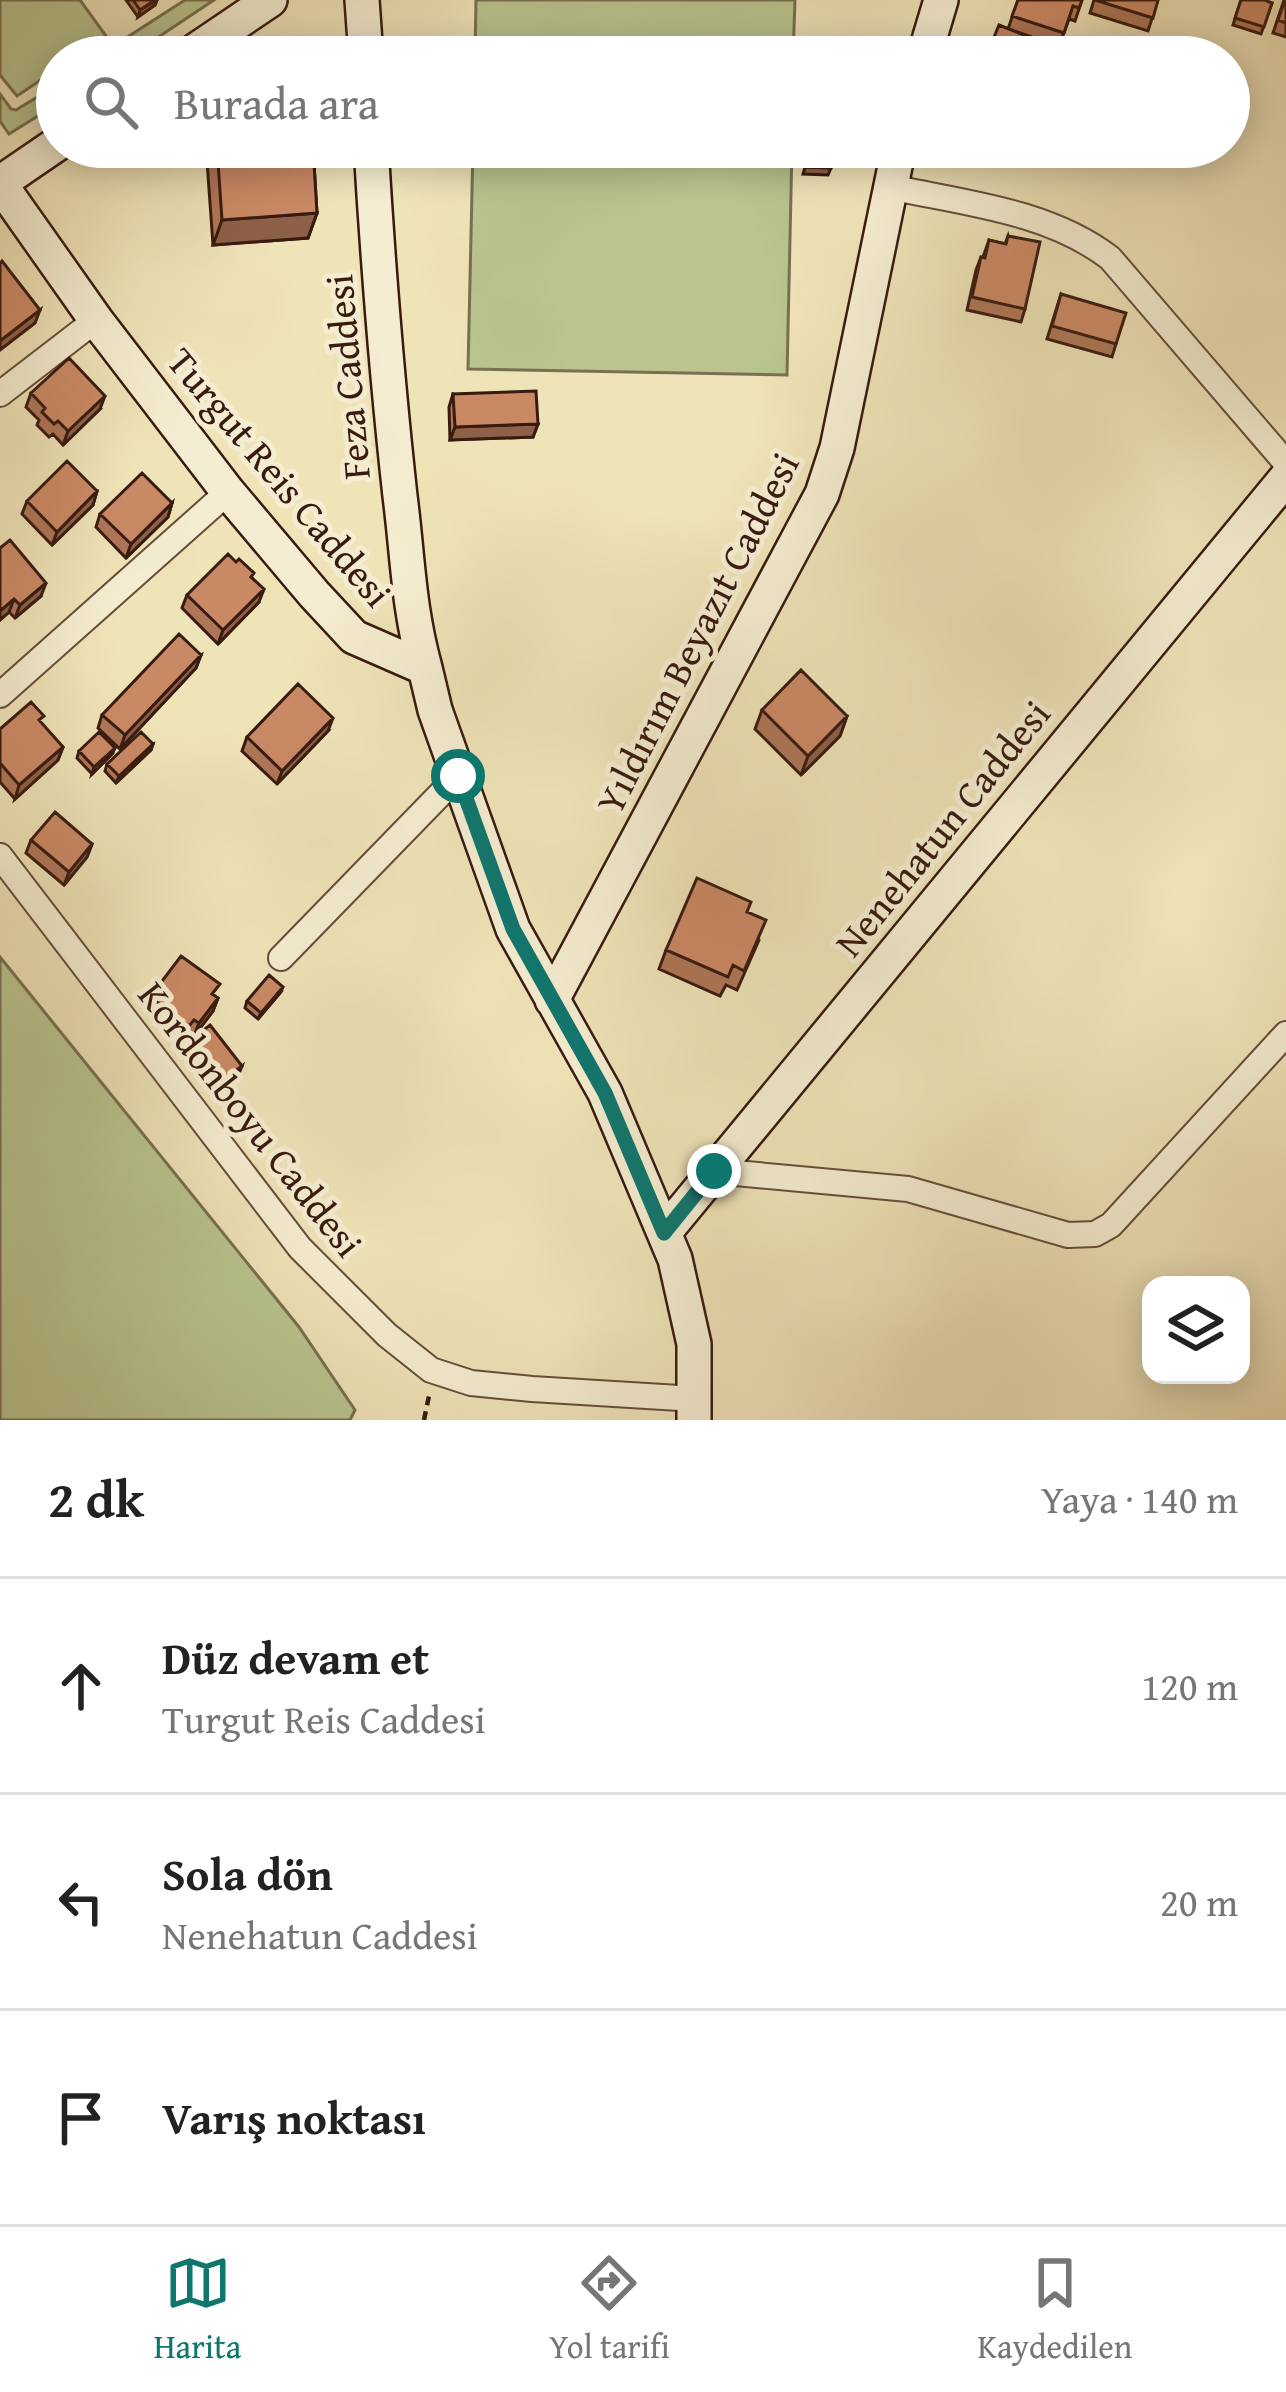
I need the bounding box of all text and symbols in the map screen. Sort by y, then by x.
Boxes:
search box [36,36,1250,168]
icon: search [78,69,144,135]
text: Burada ara [174,70,379,135]
street label: Feza Caddesi [309,272,384,482]
street label: Turgut Reis Caddesi [155,334,406,619]
street label: Yıldırım Beyazıt Caddesi [581,442,812,823]
street label: Nenehatun Caddesi [820,687,1063,968]
route start [431,749,485,803]
street label: Kordonboyu Caddesi [125,969,377,1269]
route end [687,1144,741,1198]
map controls [1142,1276,1250,1384]
button: layers [1142,1276,1250,1384]
text: 2 dk [48,1461,144,1536]
text: Yaya · 140 m [1041,1470,1238,1527]
text: Düz devam et [162,1625,429,1690]
icon: ahead [48,1653,114,1719]
text: 120 m [1141,1657,1238,1714]
text: Turgut Reis Caddesi [162,1690,486,1747]
text: Sola dön [162,1841,333,1906]
icon: left [48,1869,114,1935]
text: 20 m [1160,1873,1238,1930]
text: Nenehatun Caddesi [162,1906,478,1963]
icon: arrive [48,2085,114,2151]
text: Varış noktası [162,2085,426,2150]
tab: Harita [154,2250,241,2370]
tab: Yol tarifi [549,2250,670,2370]
tab: Kaydedilen [977,2250,1132,2370]

